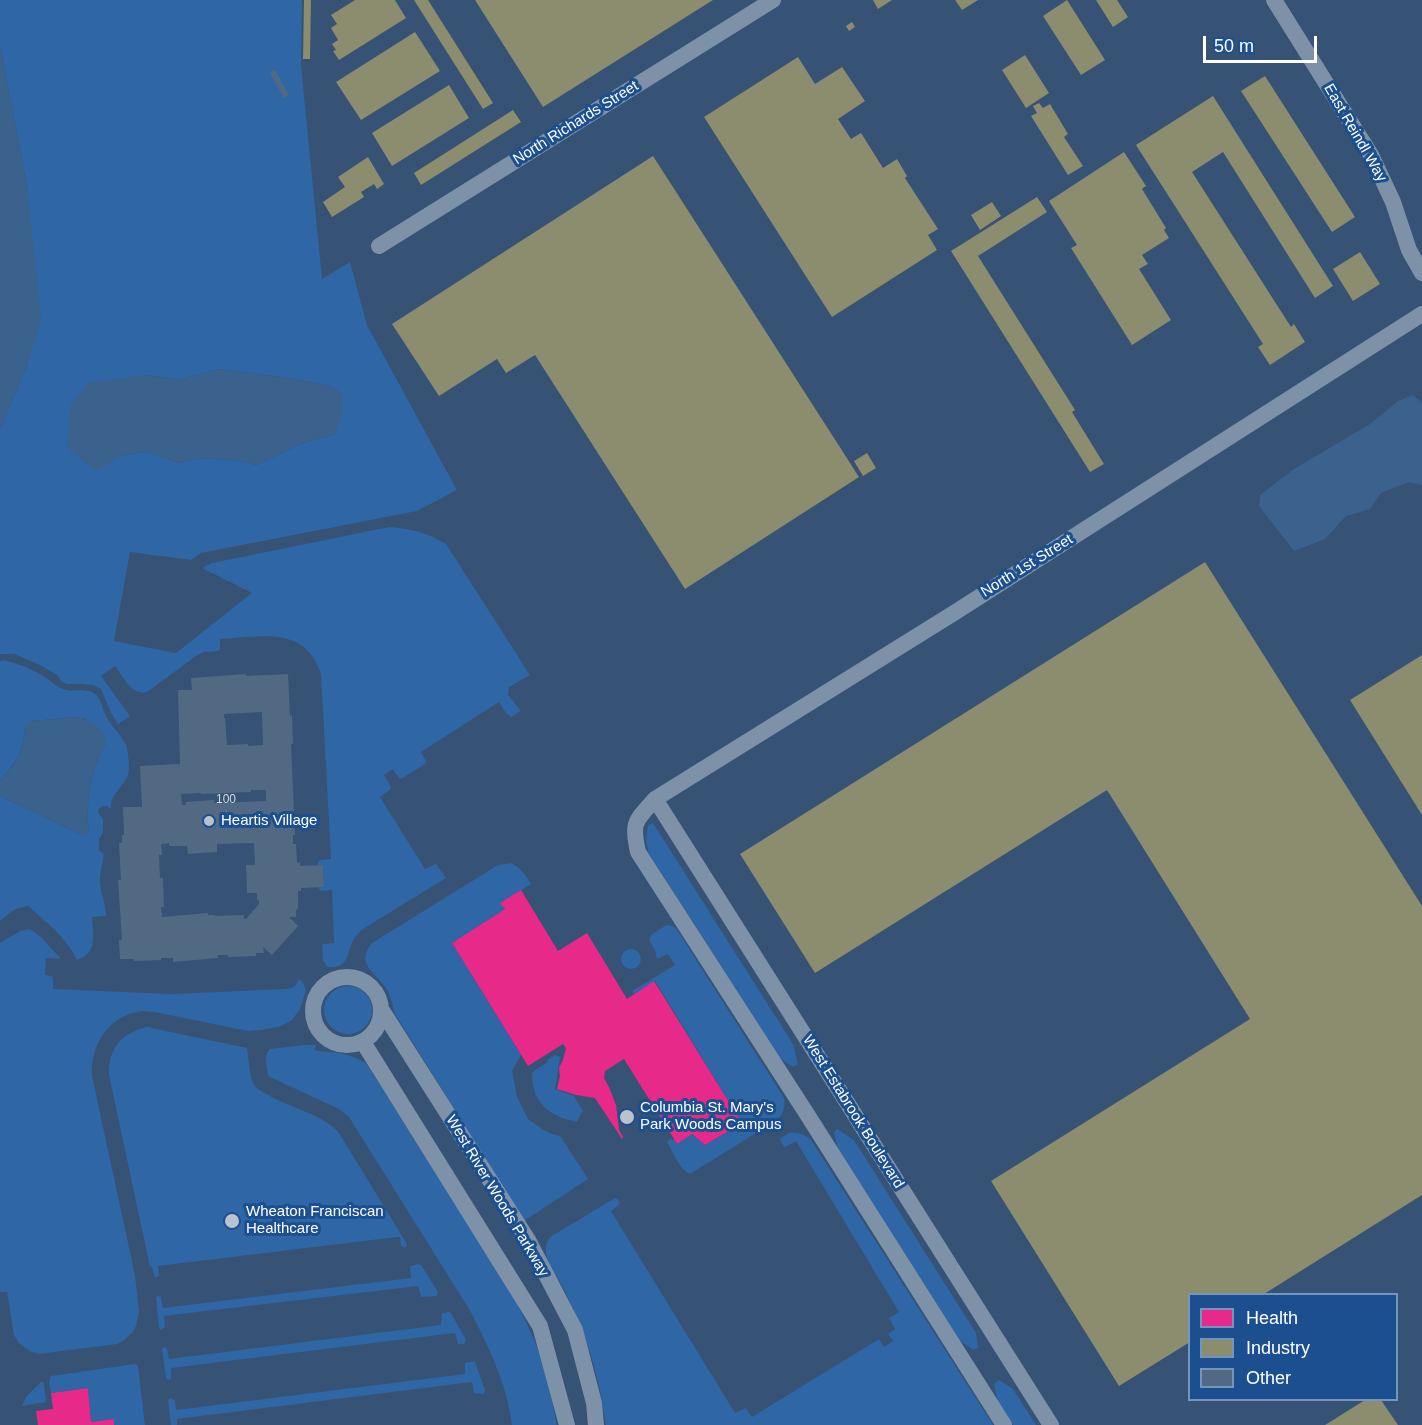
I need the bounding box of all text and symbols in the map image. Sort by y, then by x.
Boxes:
scale bar [1206,24,1320,62]
text: 50 m [1214,36,1254,56]
street label: North Richards Street [510,77,642,169]
street label: East Reindl Way [1320,81,1390,185]
street label: North 1st Street [978,531,1076,601]
house number: 100 [216,793,236,807]
place label: Heartis Village [221,812,317,830]
marker: Heartis Village [202,814,216,828]
street label: West Estabrook Boulevard [798,1032,908,1192]
place label: Columbia St. Mary's Park Woods Campus [640,1099,781,1134]
marker: Columbia St. Mary's Park Woods Campus [618,1108,636,1126]
street label: West River Woods Parkway [442,1112,552,1280]
place label: Wheaton Franciscan Healthcare [246,1203,384,1238]
marker: Wheaton Franciscan Healthcare [223,1212,241,1230]
legend [1188,1293,1398,1401]
text: Health [1246,1308,1298,1328]
text: Industry [1246,1338,1310,1358]
text: Other [1246,1368,1291,1388]

